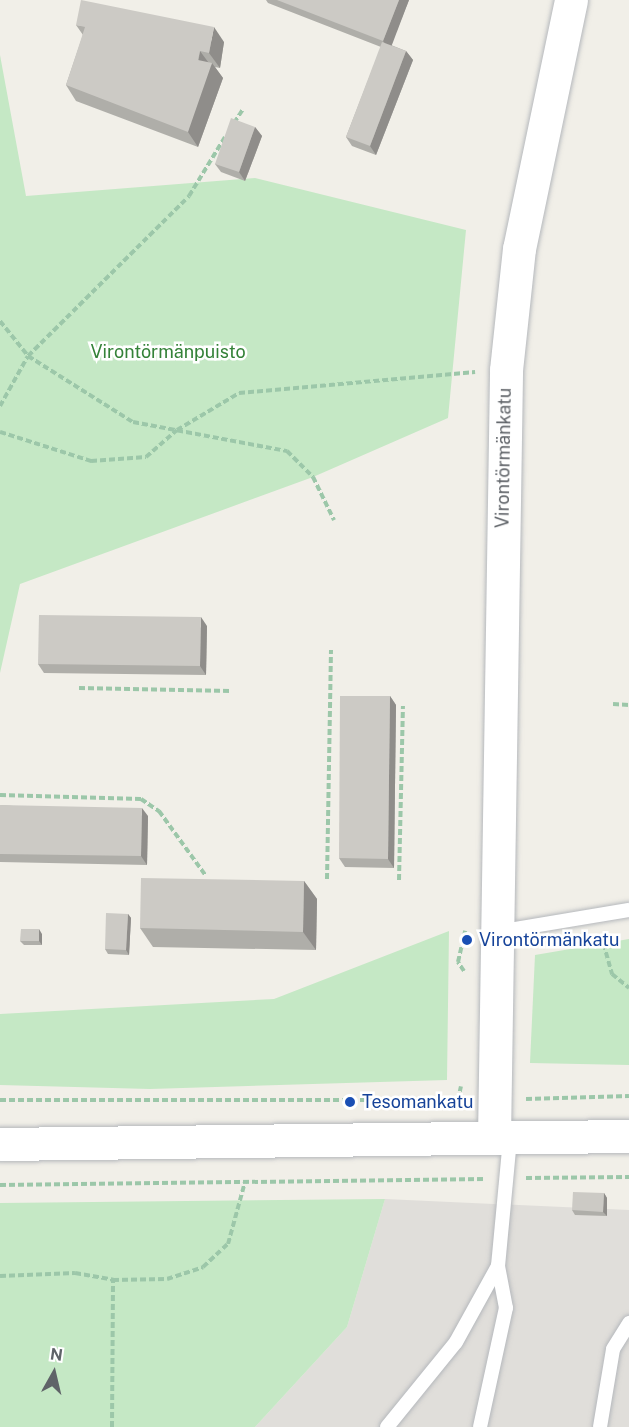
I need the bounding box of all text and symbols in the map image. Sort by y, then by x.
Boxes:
park label: Virontörmänpuisto [90,341,246,363]
street label: Virontörmänkatu [492,388,516,528]
place label: Virontörmänkatu [479,929,619,951]
marker: Virontörmänkatu [460,933,474,947]
place label: Tesomankatu [362,1091,474,1113]
marker: Tesomankatu [343,1095,357,1109]
north arrow [24,1343,84,1403]
text: N [49,1344,64,1365]

